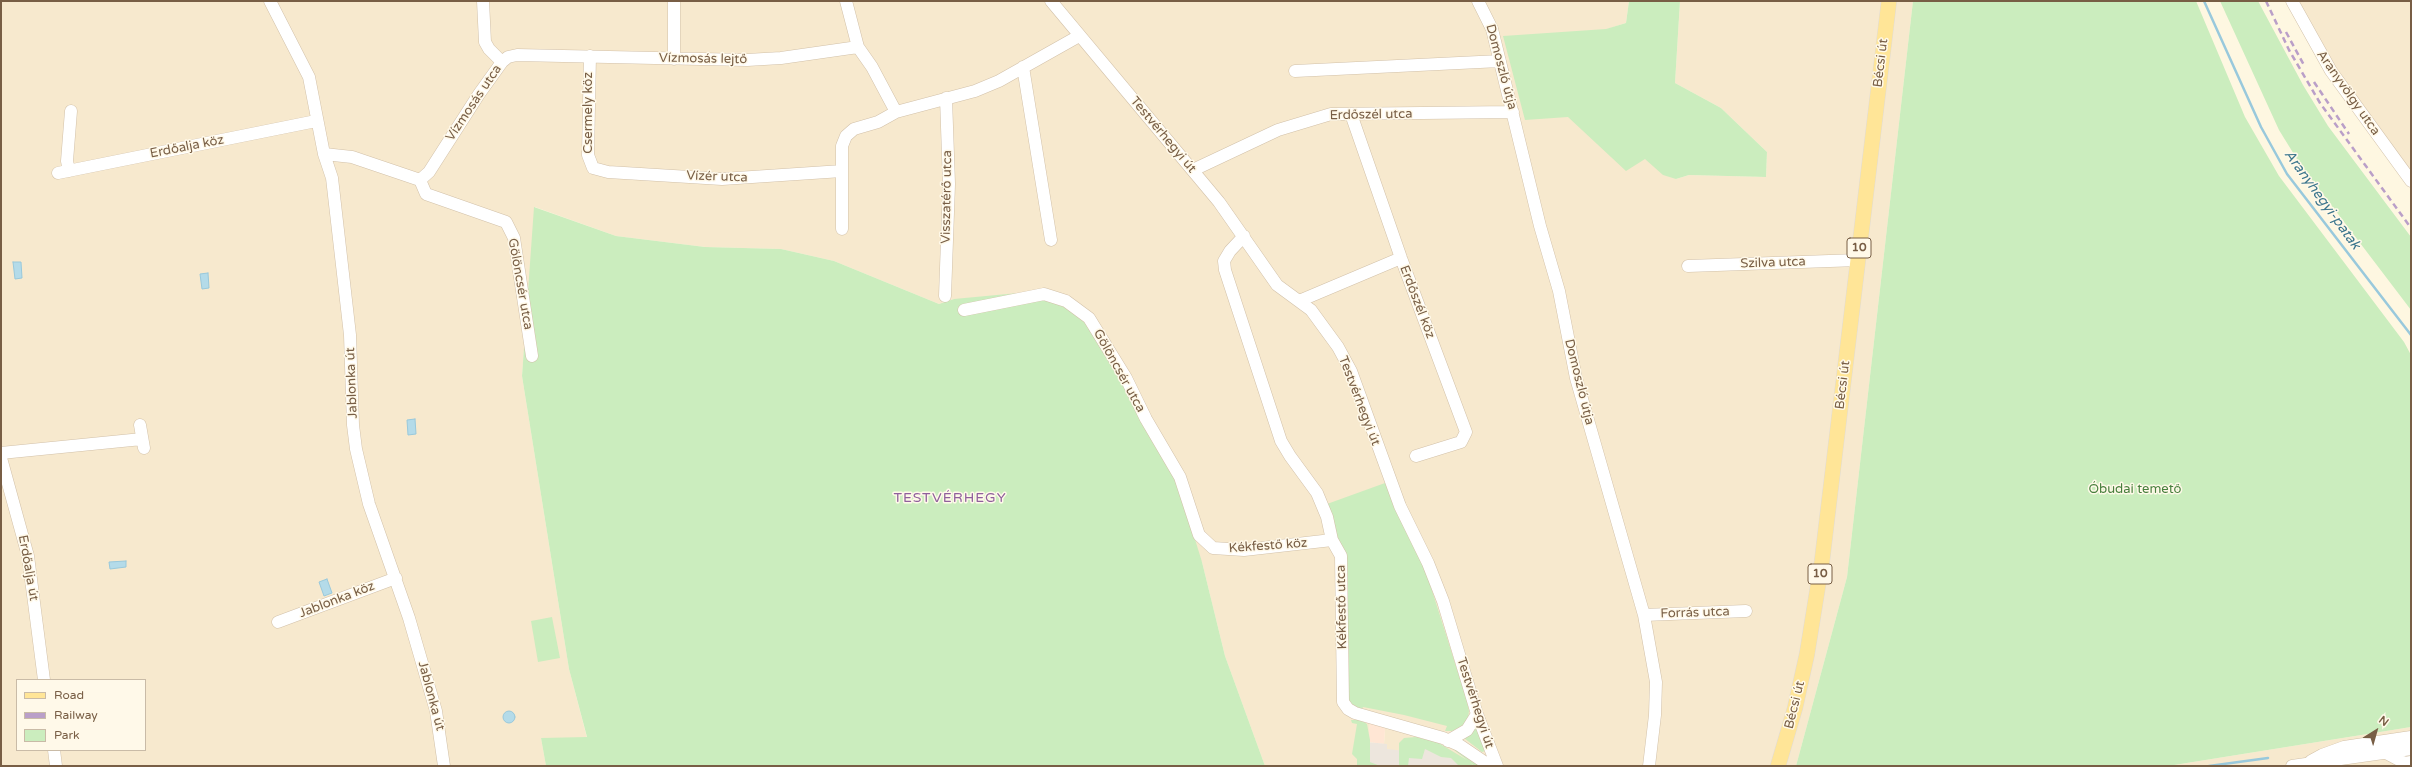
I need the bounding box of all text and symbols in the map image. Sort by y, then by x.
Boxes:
street label: Domoszló útja [1482,22,1520,112]
street label: Bécsi út [1870,38,1892,88]
street label: Aranyvölgy utca [2313,47,2383,139]
street label: Vízmosás lejtő [659,50,747,68]
street label: Vízmosás utca [443,62,505,144]
street label: Csermely köz [581,72,597,154]
street label: Testvérhegyi út [1127,94,1199,176]
street label: Erdőszél utca [1329,106,1413,124]
street label: Erdőalja köz [149,132,225,162]
water label: Aranyhegyi-patak [2280,147,2364,253]
street label: Visszatérő utca [938,150,956,244]
street label: Vízér utca [686,168,748,186]
street label: Gölöncsér utca [504,237,536,331]
road number: 10 [1847,238,1871,258]
street label: Szilva utca [1740,254,1806,272]
street label: Erdőszél köz [1396,263,1438,341]
street label: Gölöncsér utca [1090,327,1148,415]
street label: Domoszló útja [1561,337,1597,427]
street label: Jablonka út [343,347,361,419]
street label: Testvérhegyi út [1335,354,1383,448]
street label: Bécsi út [1832,360,1854,410]
park label: Óbudai temető [2089,482,2181,498]
district label: TESTVÉRHEGY [893,490,1007,506]
street label: Erdőalja út [15,534,41,602]
street label: Kékfestő köz [1228,535,1308,557]
road number: 10 [1808,564,1832,584]
street label: Kékfestő utca [1333,565,1351,649]
street label: Jablonka köz [297,578,377,622]
street label: Forrás utca [1660,604,1730,622]
street label: Testvérhegyi út [1453,656,1497,750]
street label: Jablonka út [414,660,448,732]
legend [16,679,146,751]
street label: Bécsi út [1782,679,1808,731]
text: Road [54,688,84,702]
text: Railway [54,708,98,722]
north arrow [2356,711,2396,751]
text: N [2376,713,2391,729]
text: Park [54,728,80,742]

